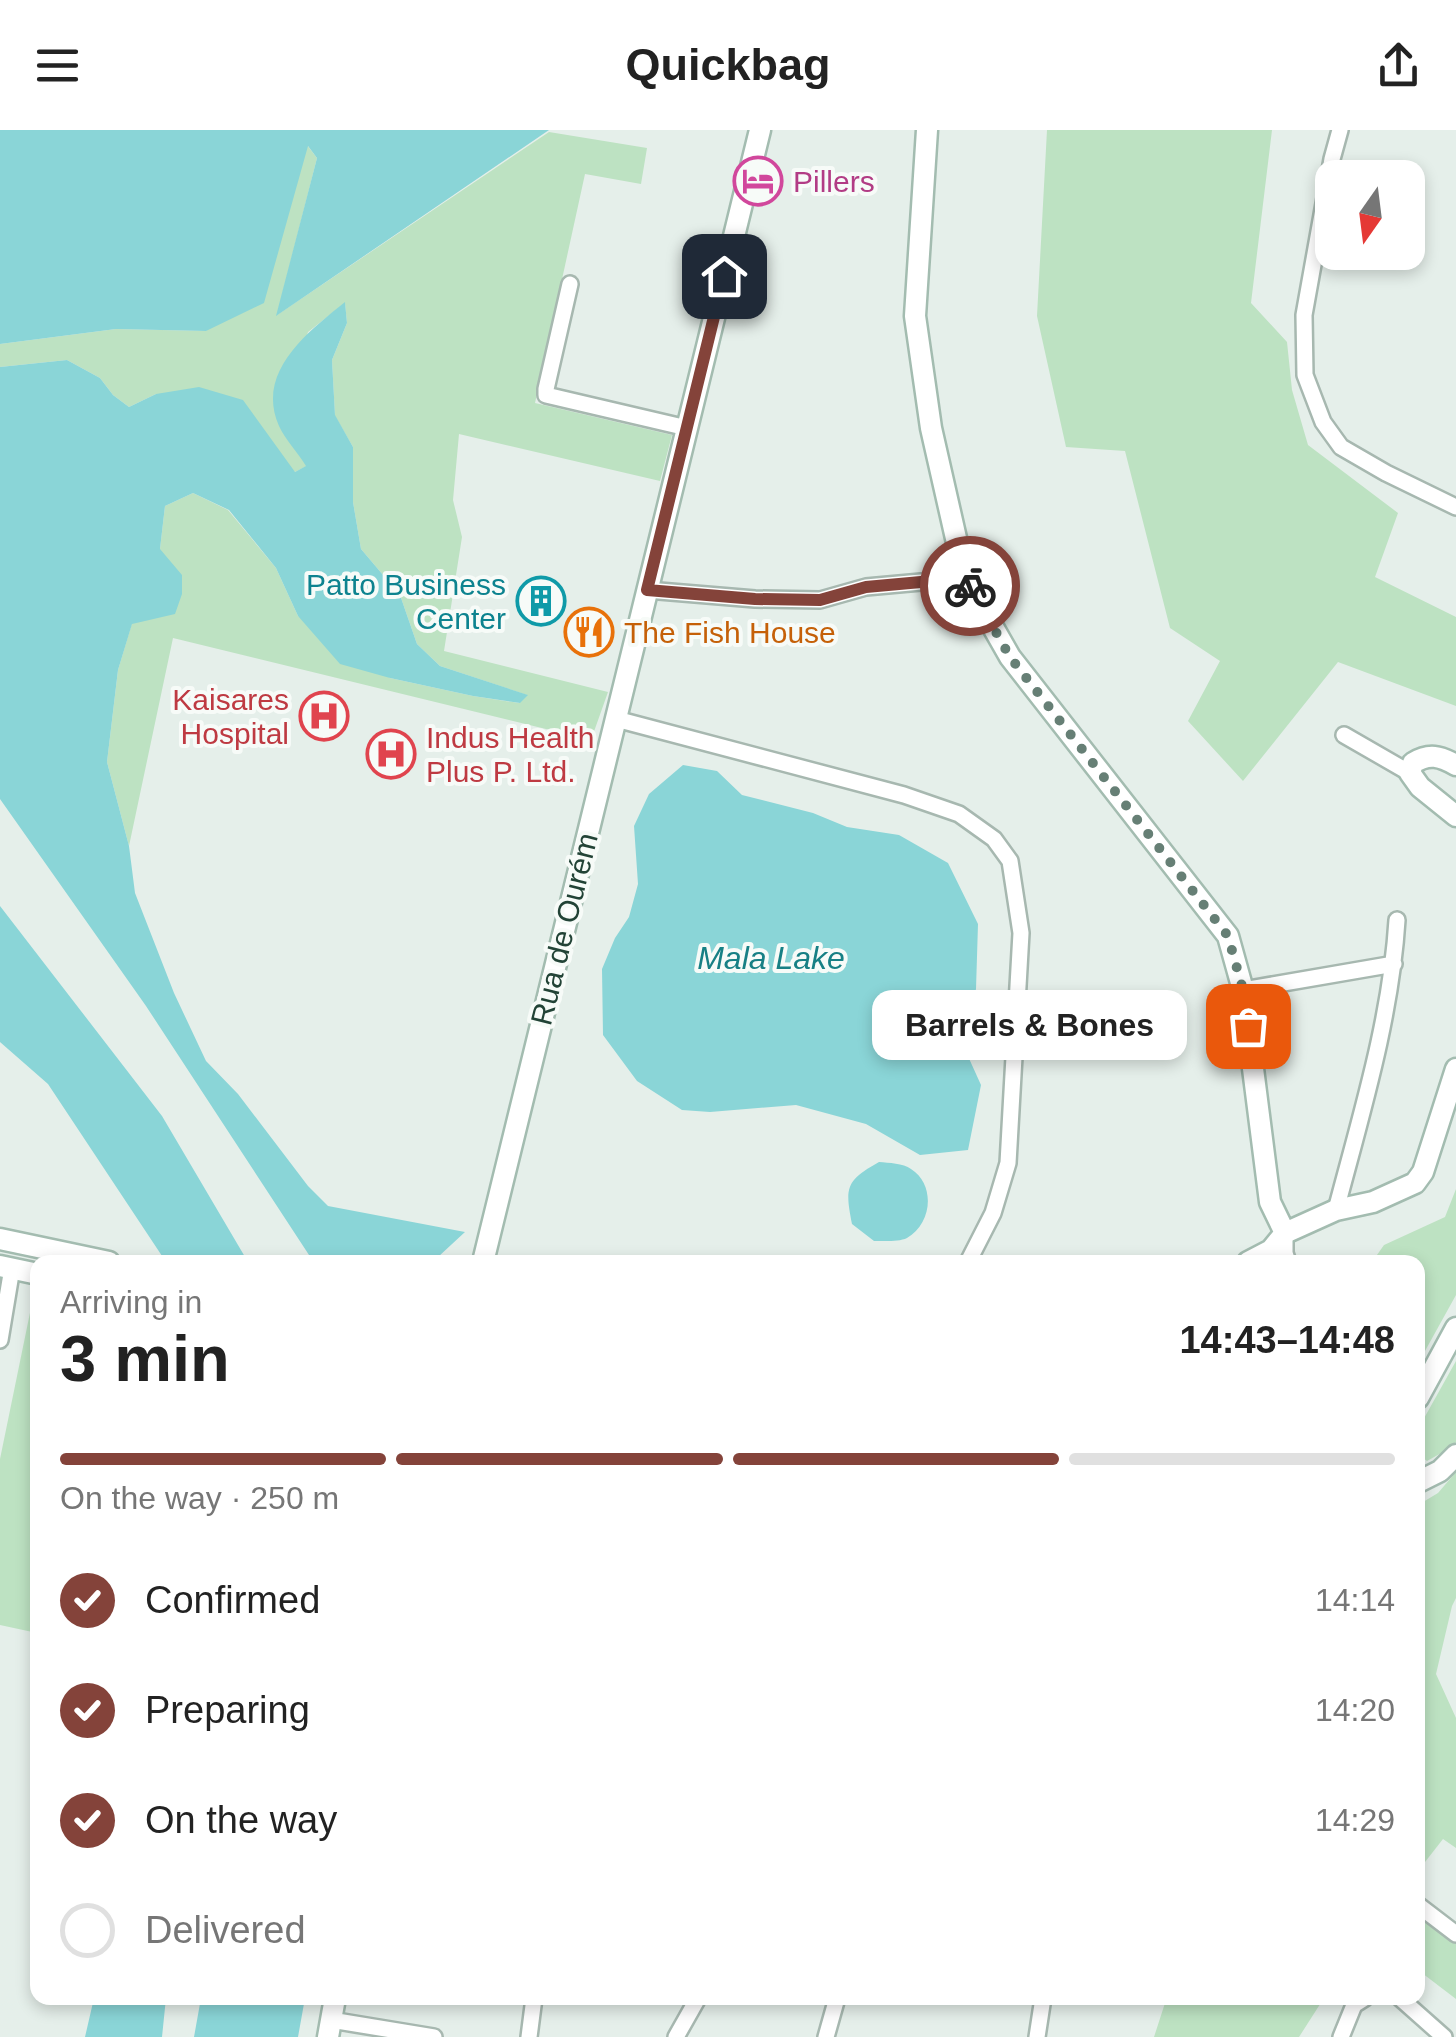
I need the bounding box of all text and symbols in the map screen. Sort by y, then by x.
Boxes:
icon: menu [30,38,85,93]
icon: share [1371,38,1426,93]
text: Quickbag [625,39,831,90]
hotel icon: Pillers [732,155,784,207]
north arrow [1315,160,1425,270]
map controls [1315,160,1425,270]
place label: Pillers [793,165,875,198]
pin [682,234,767,319]
icon: home [697,249,752,304]
courier [920,536,1020,636]
icon: bike [943,559,998,614]
place label: Patto Business Center [306,568,506,635]
building icon: Patto Business Center [515,575,567,627]
restaurant icon: The Fish House [563,606,615,658]
place label: The Fish House [624,616,836,649]
place label: Kaisares Hospital [172,683,289,750]
hospital icon: Kaisares Hospital [298,690,350,742]
place label: Indus Health Plus P. Ltd. [426,721,594,788]
hospital icon: Indus Health Plus P. Ltd. [365,728,417,780]
street label: Rua de Ourém [524,830,604,1028]
water label: Mala Lake [697,940,845,976]
pin [1206,984,1291,1069]
callout: Barrels & Bones [873,991,1188,1061]
icon: bag [1221,999,1276,1054]
text: Barrels & Bones [905,1007,1154,1043]
text: Arriving in [60,1284,202,1320]
text: 14:43–14:48 [1179,1319,1395,1361]
text: 3 min [60,1322,230,1395]
text: On the way · 250 m [60,1480,339,1516]
icon: check [60,1573,115,1628]
text: Confirmed [145,1579,320,1621]
text: 14:14 [1315,1582,1395,1618]
icon: check [60,1683,115,1738]
text: Preparing [145,1689,310,1731]
text: 14:20 [1315,1692,1395,1728]
icon: check [60,1793,115,1848]
text: On the way [145,1799,337,1841]
text: 14:29 [1315,1802,1395,1838]
text: Delivered [145,1909,306,1951]

